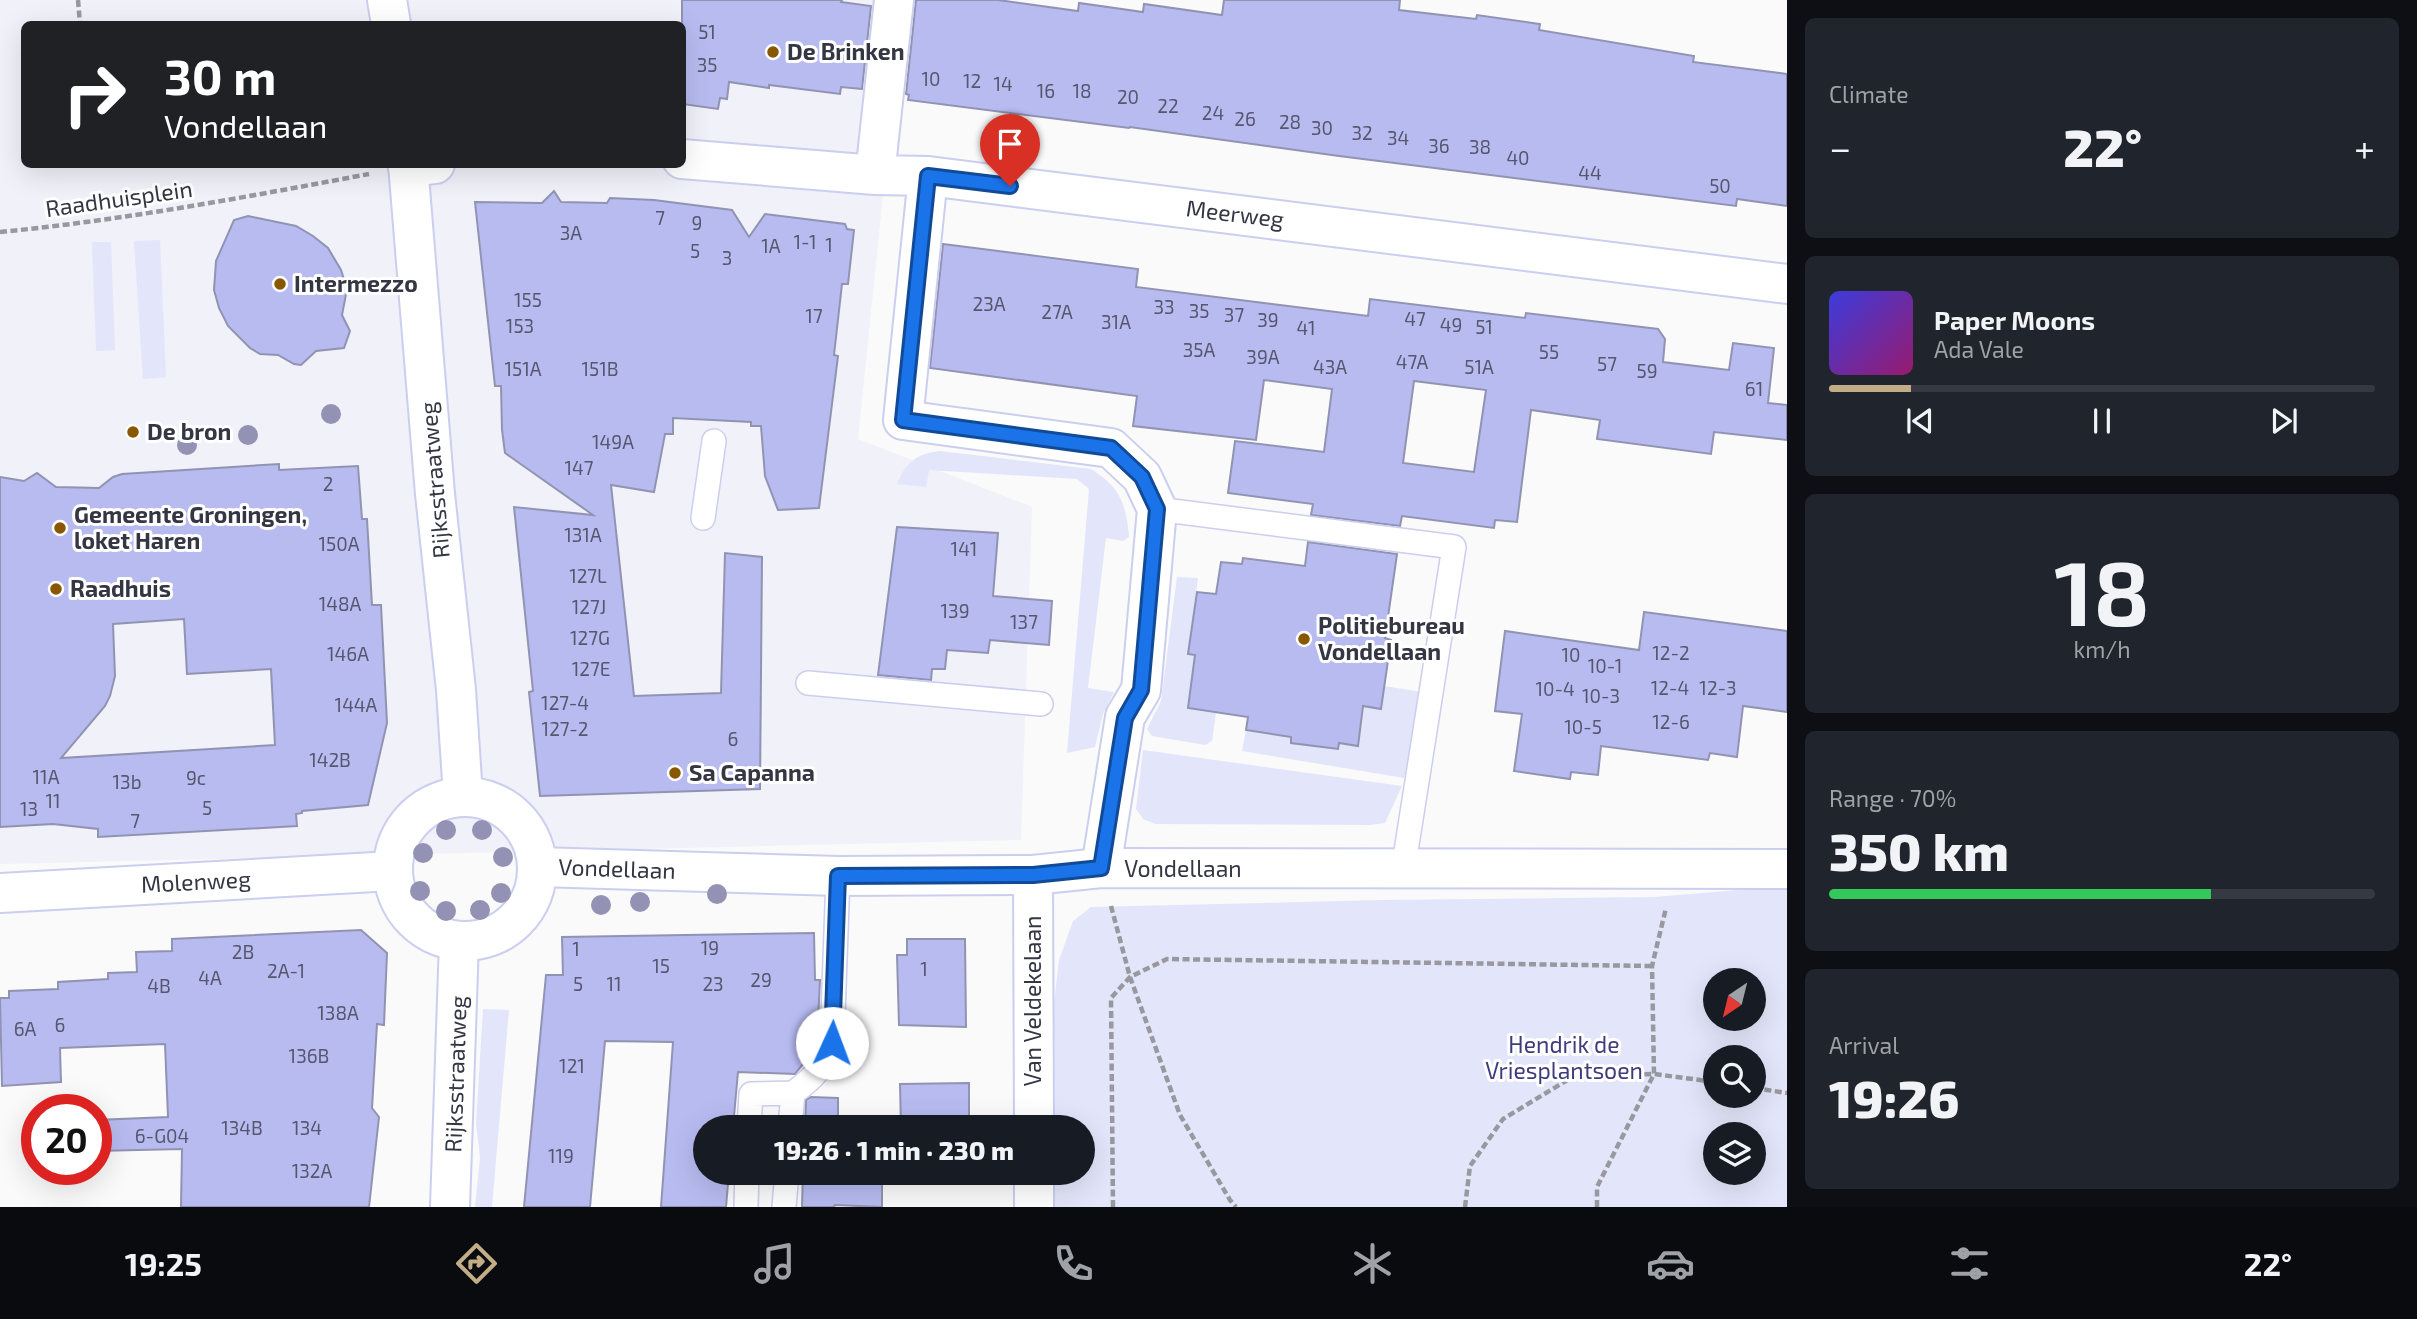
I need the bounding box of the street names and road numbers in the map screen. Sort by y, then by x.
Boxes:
street label: Raadhuisplein [44,174,194,222]
street label: Meerweg [1185,193,1286,233]
street label: Rijksstraatweg [413,401,455,559]
street label: Vondellaan [558,852,676,884]
street label: Vondellaan [1124,854,1242,882]
street label: Molenweg [140,864,252,898]
street label: Van Veldekelaan [1018,916,1046,1086]
street label: Rijksstraatweg [438,995,472,1153]

